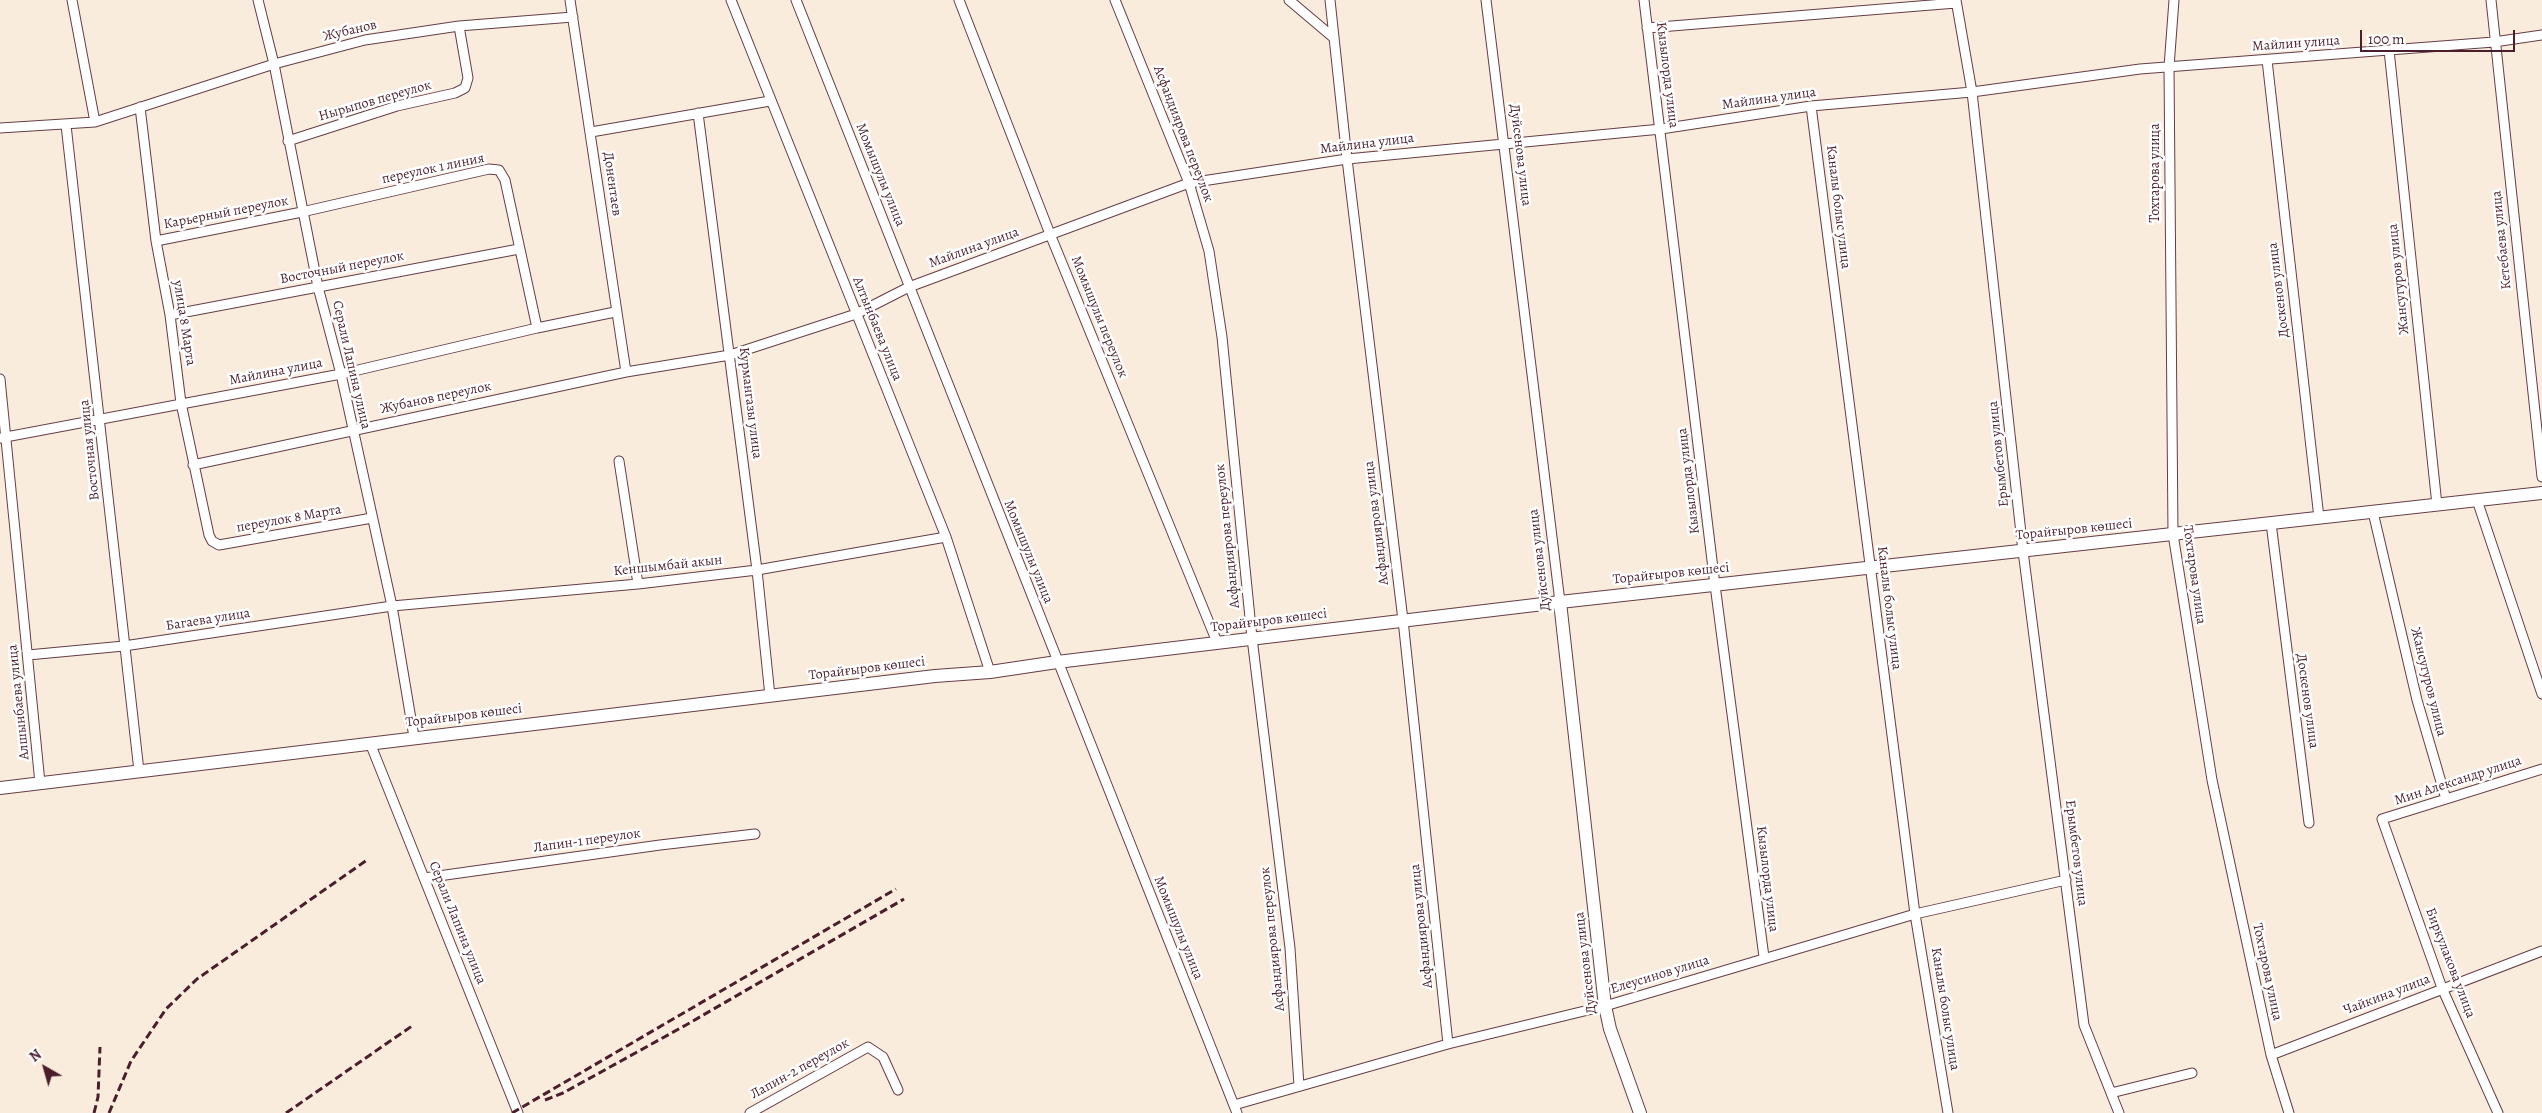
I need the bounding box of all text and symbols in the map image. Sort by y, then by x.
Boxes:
street label: Жубанов [322,17,378,45]
scale bar [2362,20,2517,52]
street label: Кызылорда улица [1652,21,1682,129]
text: 100 m [2368,29,2405,49]
street label: Майлин улица [2251,33,2341,55]
street label: Асфандиярова переулок [1149,63,1217,205]
street label: Нырыпов переулок [317,77,433,125]
street label: Майлина улица [1721,84,1817,114]
street label: Дуйсенова улица [1505,103,1535,207]
street label: Момышулы улица [852,121,908,229]
street label: Тохтарова улица [2148,123,2164,223]
street label: Майлина улица [1319,130,1415,158]
street label: Каналы болыс улица [1822,144,1854,270]
street label: переулок 1 линия [380,150,486,188]
street label: Донентаев [599,151,625,217]
street label: Кетебаева улица [2488,190,2516,290]
street label: Карьерный переулок [162,193,290,233]
street label: Жансугуров улица [2385,223,2413,335]
street label: Майлина улица [927,224,1021,272]
street label: Доскенов улица [2265,241,2293,339]
street label: Восточный переулок [279,248,405,288]
street label: Момышулы переулок [1067,254,1131,380]
street label: Алтынбаева улица [848,275,906,383]
street label: улица 8 Марта [169,279,199,367]
street label: Серали Лапина улица [328,299,374,431]
street label: Курмангазы улица [735,346,765,460]
street label: Майлина улица [228,355,324,389]
street label: Жубанов переулок [379,378,493,418]
street label: Восточная улица [76,399,104,501]
street label: Ерымбетов улица [1985,400,2013,508]
street label: Кызылорда улица [1674,427,1704,535]
street label: Асфандиярова улица [1361,460,1393,586]
street label: Асфандиярова переулок [1212,463,1244,609]
street label: Момышулы улица [1000,498,1056,606]
street label: переулок 8 Марта [235,502,343,536]
street label: Дуйсенова улица [1525,508,1555,612]
street label: Торайғыров көшесі [2015,516,2133,544]
street label: Тохтарова улица [2179,525,2209,625]
street label: Каналы болыс улица [1873,545,1905,671]
street label: Кеншымбай акын [613,552,723,580]
street label: Торайғыров көшесі [1612,560,1730,588]
street label: Багаева улица [165,605,251,635]
street label: Торайғыров көшесі [1210,606,1328,636]
street label: Жансугуров улица [2406,626,2450,738]
street label: Алшынбаева улица [5,644,33,760]
street label: Доскенов улица [2292,652,2322,750]
street label: Торайғыров көшесі [808,654,926,684]
street label: Торайғыров көшесі [405,701,523,731]
street label: Мин Александр улица [2392,753,2524,809]
street label: Ерымбетов улица [2061,799,2091,907]
street label: Лапин-1 переулок [532,825,642,857]
street label: Кызылорда улица [1752,825,1782,933]
street label: Серали Лапина улица [425,859,489,987]
street label: Асфандиярова улица [1407,863,1437,989]
street label: Асфандиярова переулок [1257,866,1289,1012]
street label: Момышулы улица [1150,874,1206,982]
street label: Биркулакова улица [2421,906,2479,1020]
street label: Дуйсенова улица [1571,911,1601,1015]
street label: Тохтарова улица [2248,922,2286,1022]
street label: Каналы болыс улица [1927,946,1963,1072]
street label: Елеусинов улица [1609,952,1711,998]
street label: Чайкина улица [2341,971,2433,1019]
street label: Лапин-2 переулок [748,1035,852,1103]
north arrow [20,1043,70,1093]
text: N [26,1045,45,1066]

